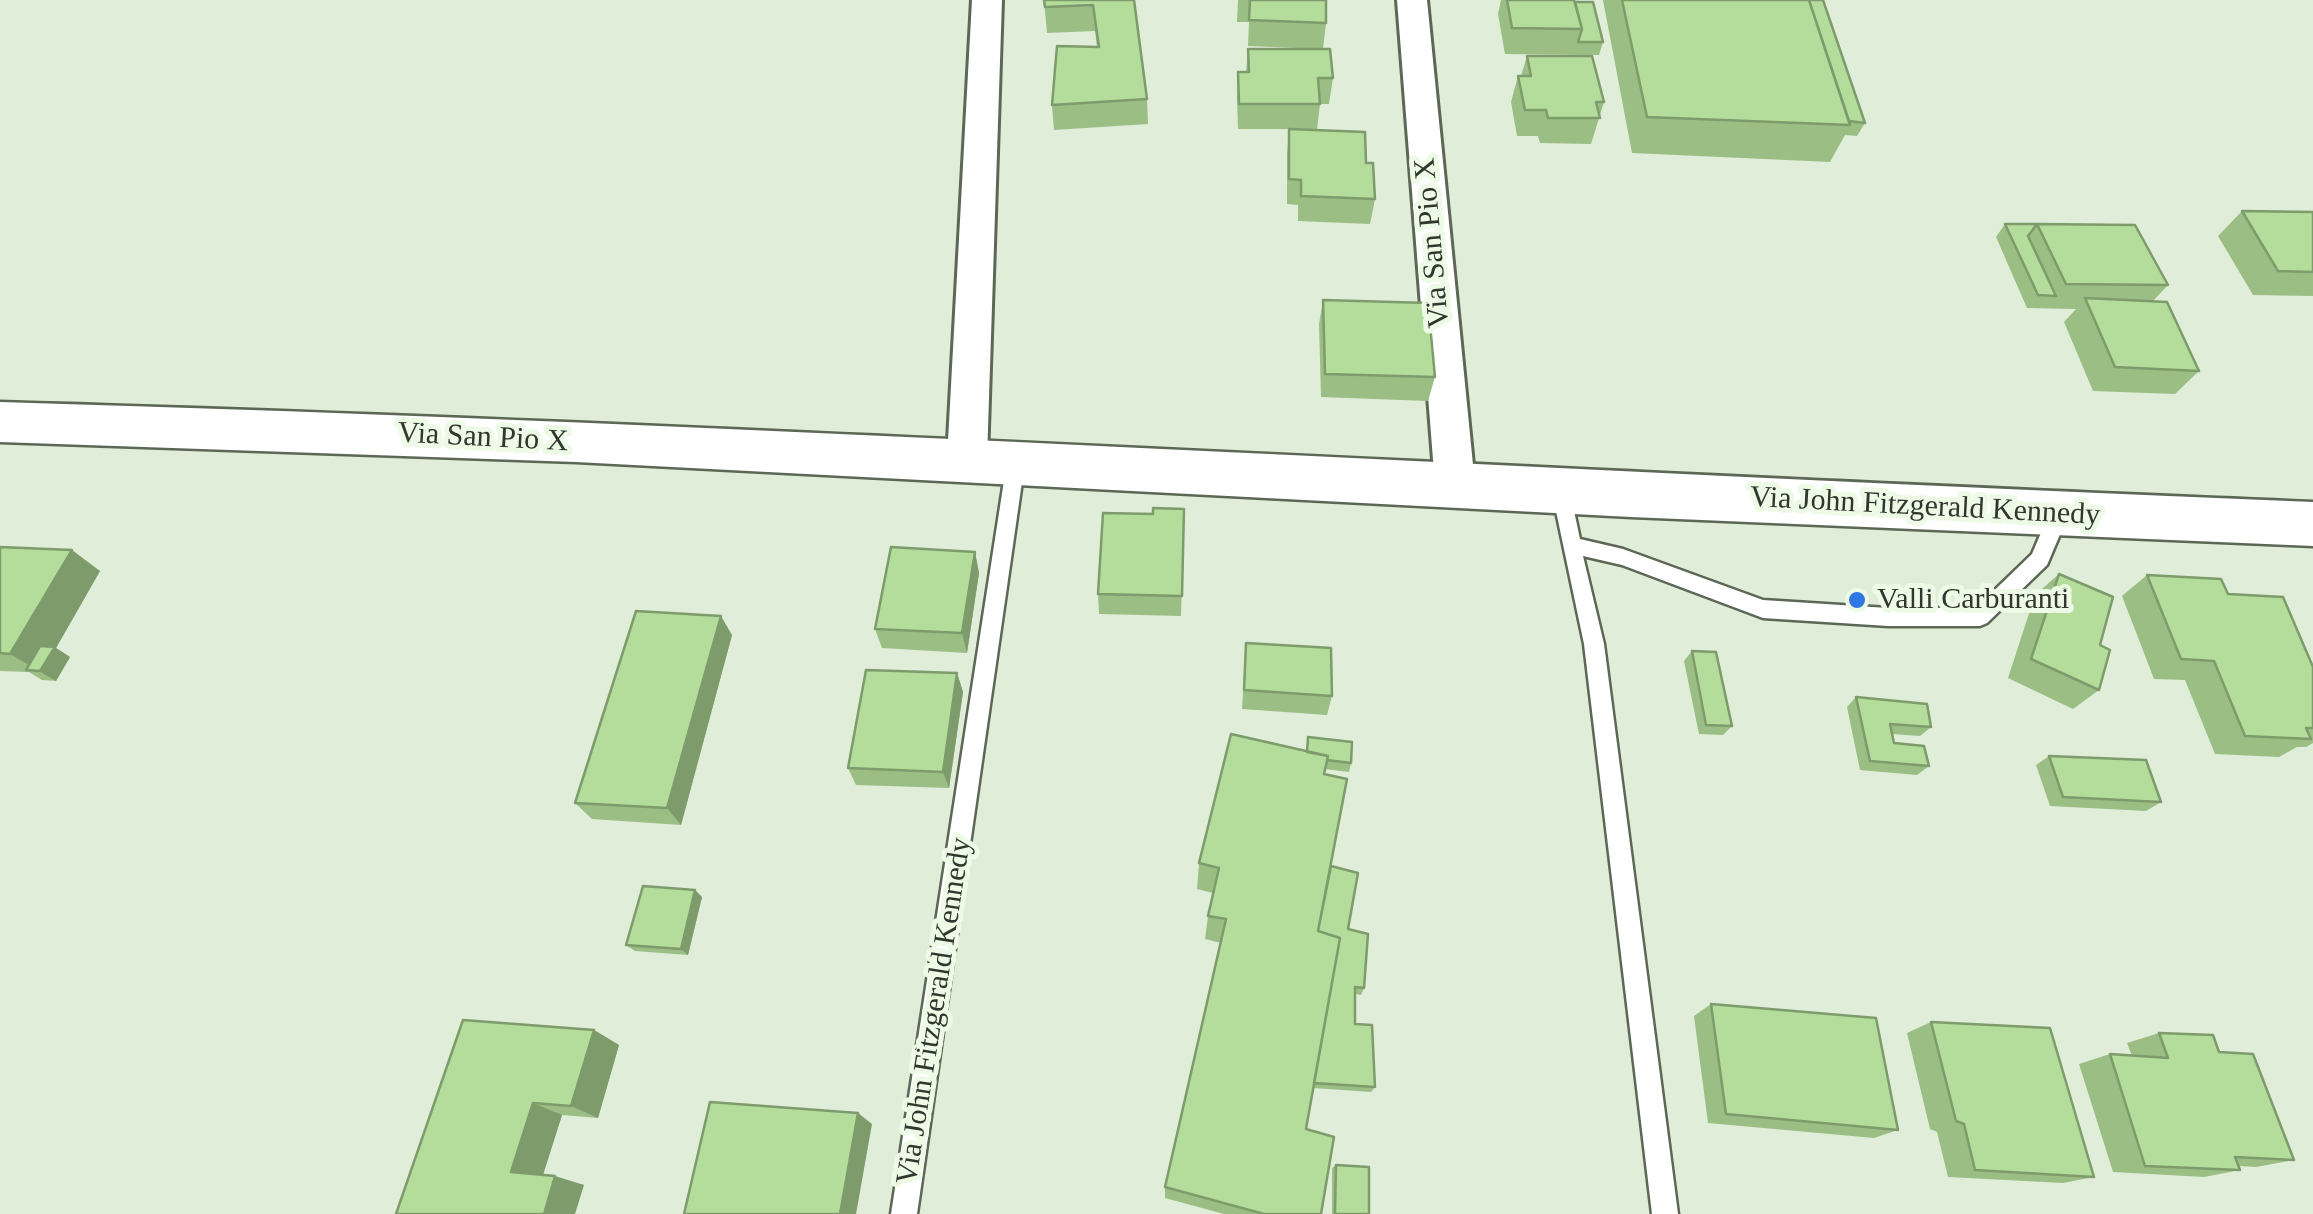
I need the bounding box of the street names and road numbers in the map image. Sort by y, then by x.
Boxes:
street label: Via San Pio X [1408,156,1458,330]
street label: Via San Pio X [397,416,569,460]
street label: Via John Fitzgerald Kennedy [1749,480,2101,534]
street label: Via John Fitzgerald Kennedy [890,835,980,1187]

